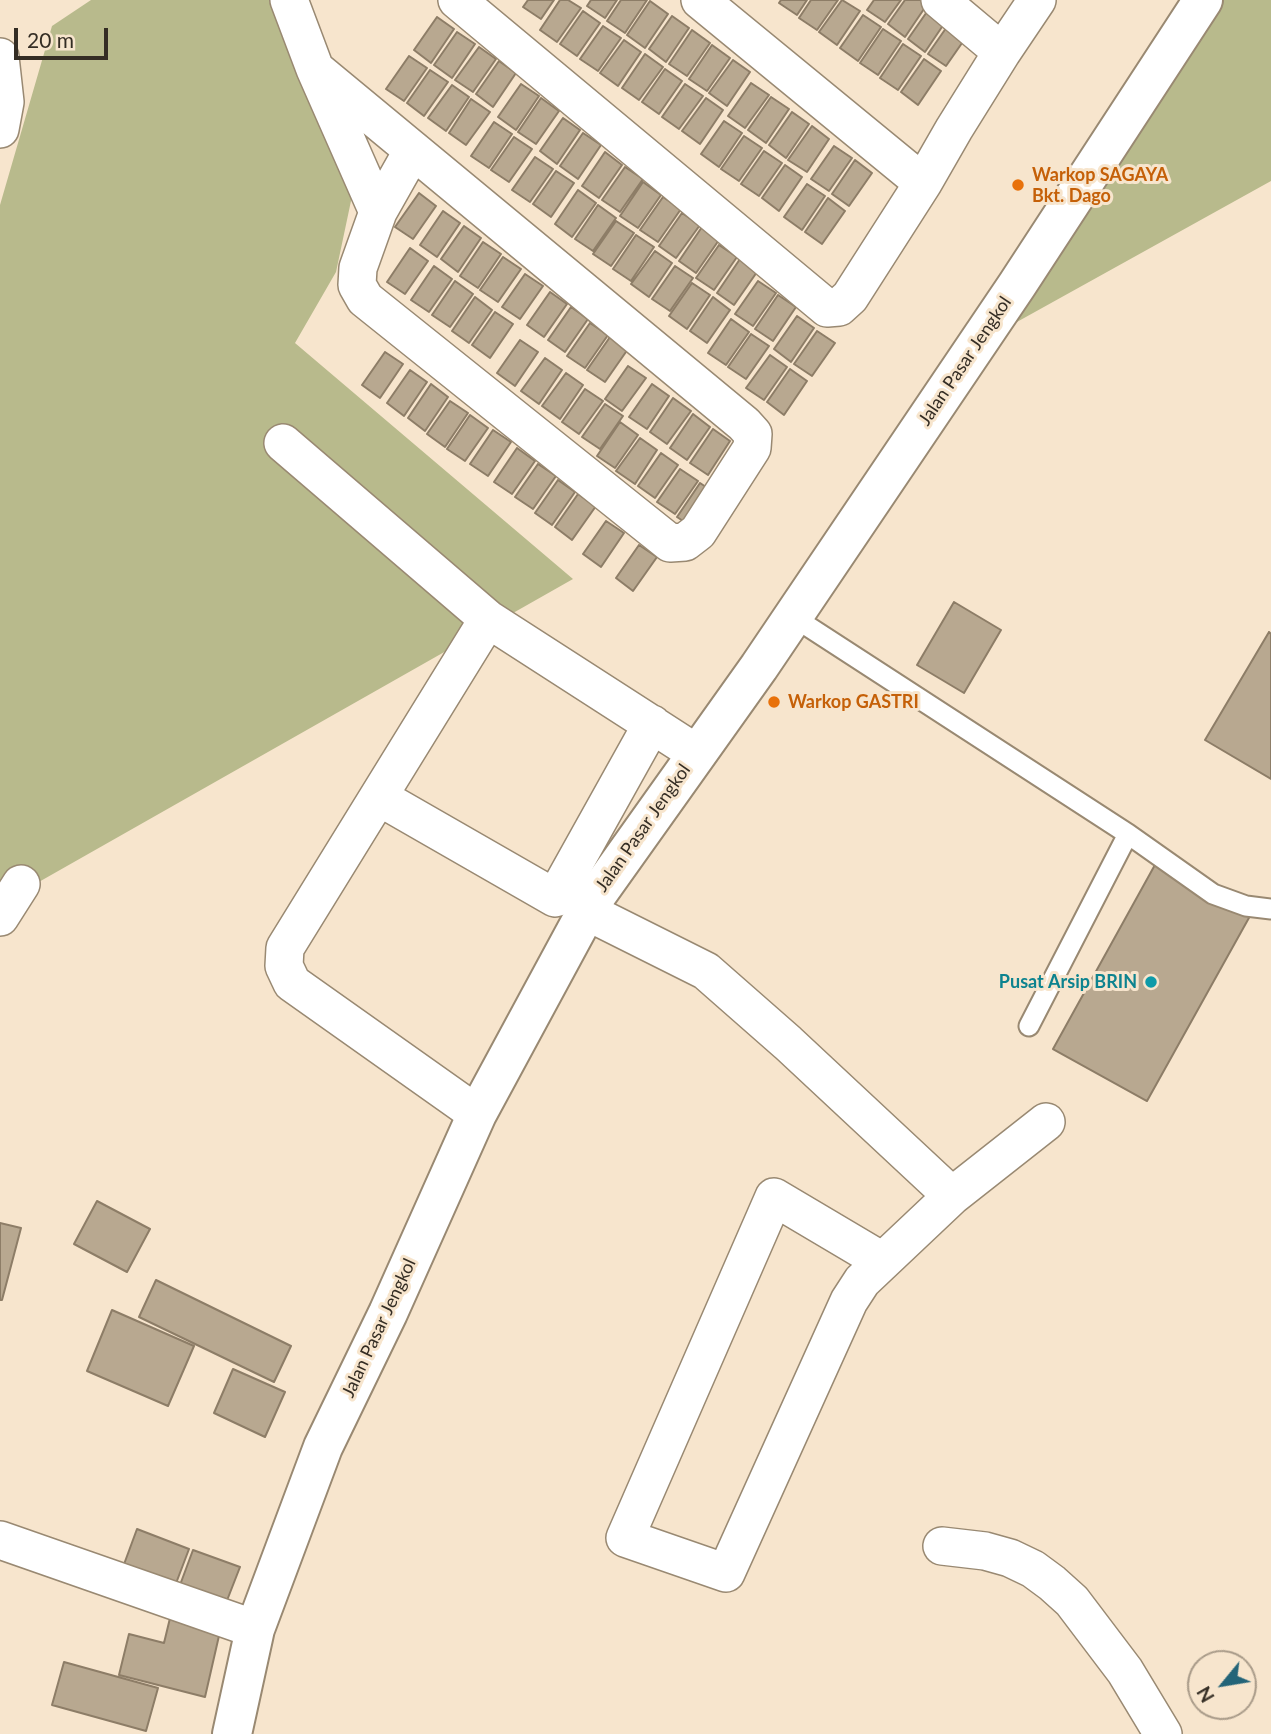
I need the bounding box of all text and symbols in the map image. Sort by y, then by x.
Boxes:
scale bar [18,14,112,58]
text: 20 m [27,27,74,52]
place label: Warkop SAGAYA Bkt. Dago [1032,164,1168,206]
marker: Warkop SAGAYA Bkt. Dago [1010,177,1026,193]
street label: Jalan Pasar Jengkol [914,293,1016,429]
place label: Warkop GASTRI [788,691,919,713]
marker: Warkop GASTRI [766,694,782,710]
street label: Jalan Pasar Jengkol [591,760,695,896]
place label: Pusat Arsip BRIN [999,971,1137,993]
marker: Pusat Arsip BRIN [1143,974,1159,990]
street label: Jalan Pasar Jengkol [337,1255,421,1401]
north arrow [1187,1650,1257,1720]
text: N [1191,1683,1219,1707]

